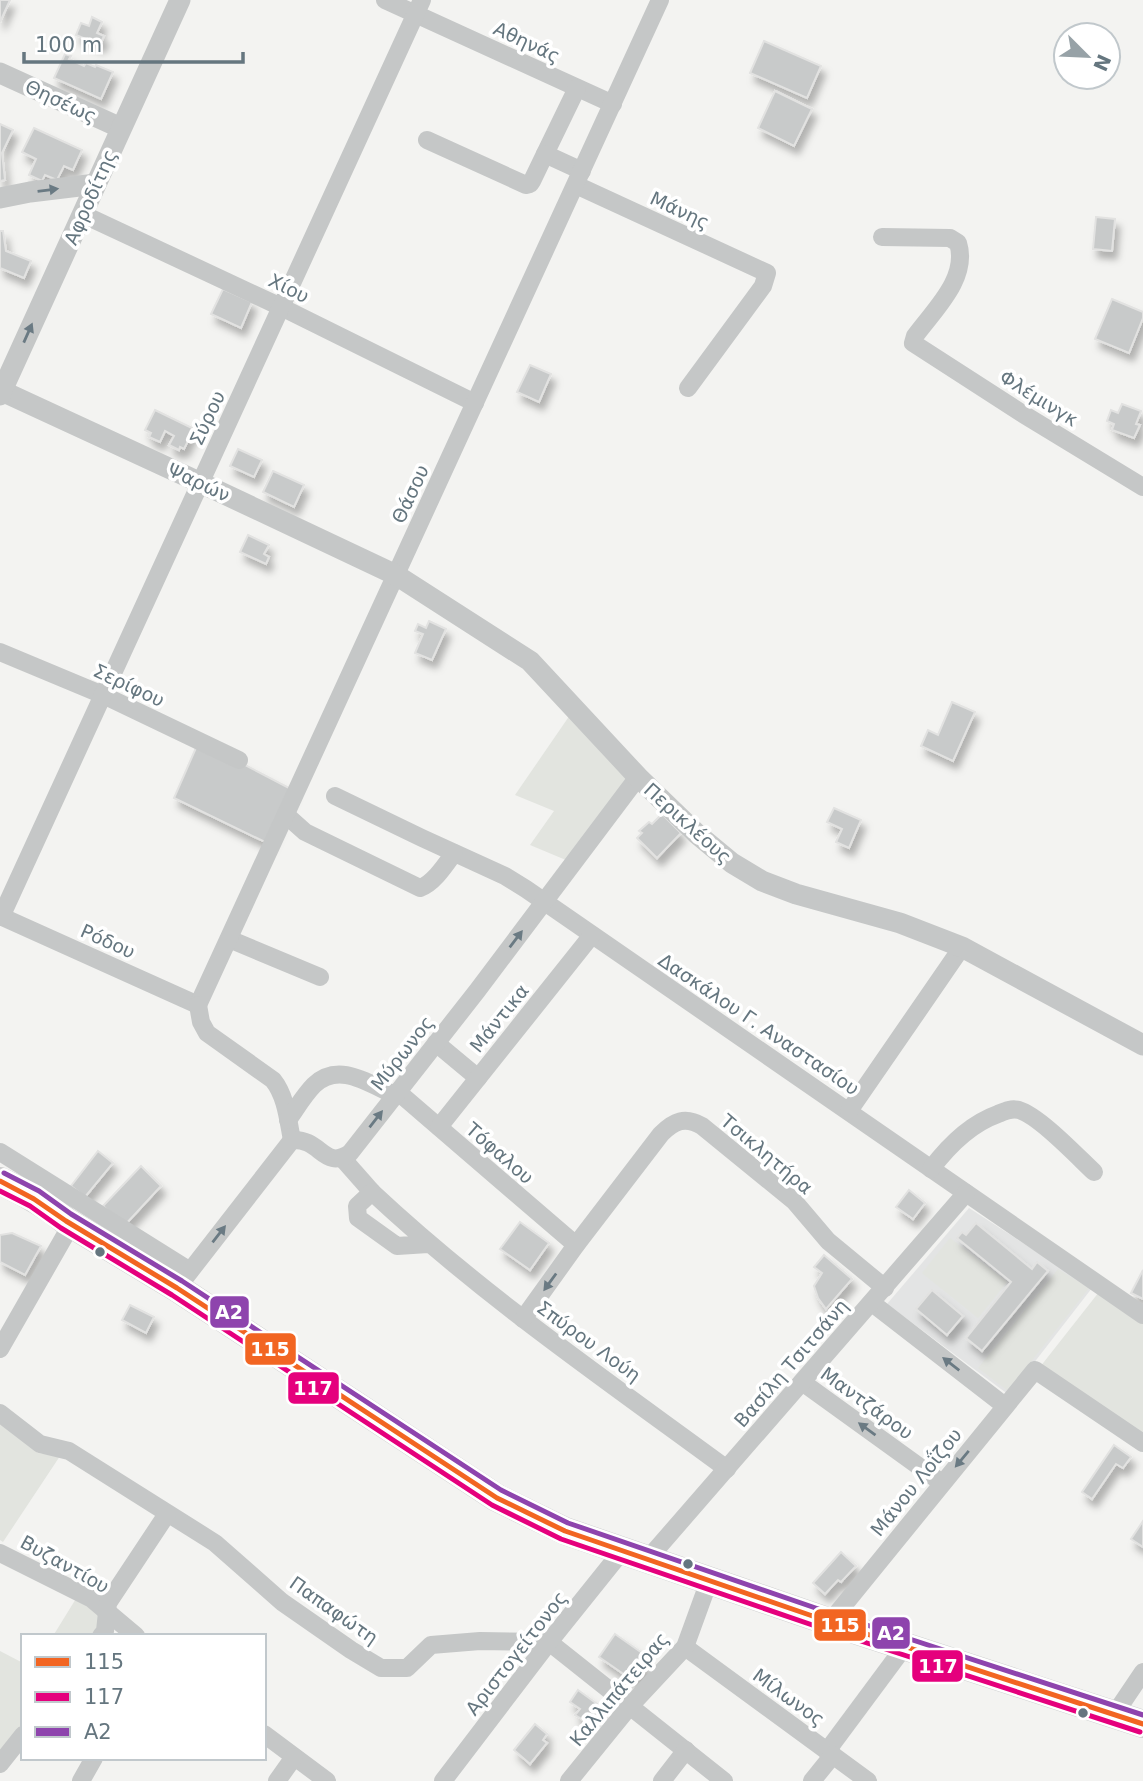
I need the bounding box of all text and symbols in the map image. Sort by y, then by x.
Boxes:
street label: Αθηνάς [490,17,564,67]
scale bar [24,21,243,65]
north arrow [1052,21,1122,91]
text: 100 m [35,33,102,57]
text: N [1089,51,1116,75]
street label: Θησέως [22,75,100,127]
street label: Αφροδίτης [59,146,121,248]
one-way arrow [37,184,59,195]
street label: Μάνης [647,187,713,233]
street label: Χίου [265,269,313,307]
one-way arrow [22,323,34,343]
street label: Φλέμινγκ [996,365,1082,431]
street label: Σύρου [185,387,229,449]
street label: Ψαρών [164,458,234,506]
street label: Θάσου [387,461,433,527]
street label: Σερίφου [90,659,168,711]
street label: Περικλέους [640,778,736,868]
street label: Ρόδου [77,919,139,963]
one-way arrow [509,930,523,949]
street label: Δασκάλου Γ. Αναστασίου [655,949,863,1099]
street label: Μάντικα [465,980,533,1056]
street label: Μύρωνος [366,1011,438,1095]
street label: Τσικλητήρα [716,1109,817,1199]
one-way arrow [369,1110,383,1128]
street label: Τόφαλου [461,1117,538,1188]
one-way arrow [211,1225,225,1243]
unlabelled marker [93,1245,107,1259]
one-way arrow [543,1273,557,1291]
line badge: Α2 [209,1295,250,1329]
street label: Βασίλη Τσιτσάνη [730,1295,852,1431]
street label: Σπύρου Λούη [533,1296,645,1386]
text: Α2 [215,1301,243,1323]
line badge: 115 [244,1332,297,1366]
text: 115 [250,1338,290,1360]
one-way arrow [943,1357,961,1372]
street label: Μαντζάρου [817,1362,917,1444]
line badge: 117 [287,1371,340,1405]
text: 117 [293,1377,333,1399]
one-way arrow [858,1422,876,1436]
street label: Μάνου Λοΐζου [865,1423,966,1540]
one-way arrow [954,1450,970,1468]
street label: Βυζαντίου [17,1531,113,1597]
unlabelled marker [681,1557,695,1571]
street label: Παπαφώτη [286,1572,382,1648]
street label: Αριστογείτονος [461,1587,571,1719]
line badge: 115 [813,1608,867,1642]
text: 115 [820,1614,860,1636]
line badge: Α2 [871,1616,911,1650]
text: Α2 [877,1622,905,1644]
street label: Καλλιπάτειρας [565,1628,673,1750]
legend [21,1634,266,1760]
line badge: 117 [911,1649,964,1683]
text: 115 [84,1650,124,1674]
text: 117 [918,1655,958,1677]
street label: Μίλωνος [749,1664,829,1730]
text: 117 [84,1685,124,1709]
unlabelled marker [1076,1706,1090,1720]
text: Α2 [84,1720,112,1744]

